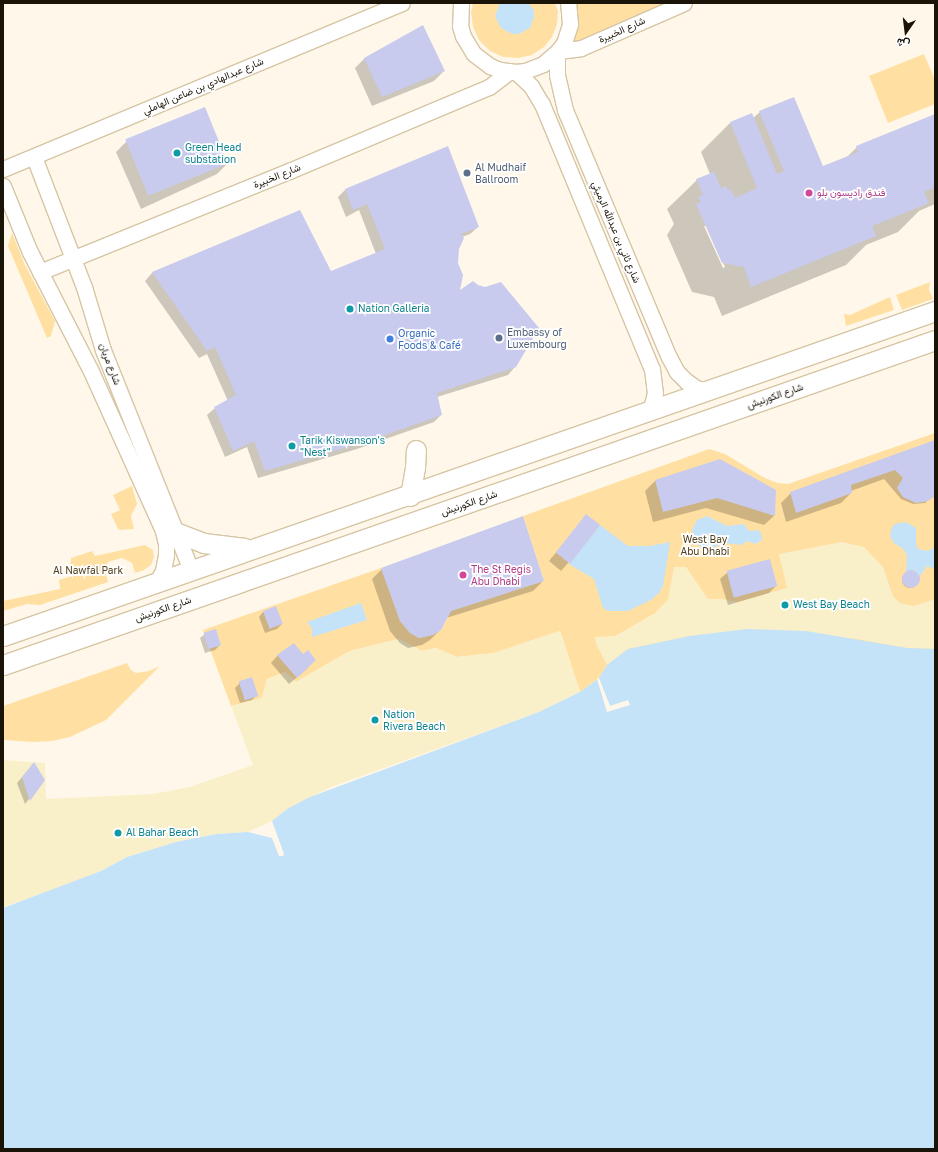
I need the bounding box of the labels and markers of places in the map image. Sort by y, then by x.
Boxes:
place label: Green Head substation [185,141,241,164]
marker: Green Head substation [172,148,182,158]
place label: Al Mudhaif Ballroom [475,161,526,184]
marker: Al Mudhaif Ballroom [462,168,472,178]
place label: فندق راديسون بلو [817,187,885,199]
marker: فندق راديسون بلو [804,188,814,198]
place label: Nation Galleria [358,303,430,315]
marker: Nation Galleria [345,304,355,314]
place label: Embassy of Luxembourg [507,326,567,350]
place label: Organic Foods & Café [398,327,461,350]
marker: Embassy of Luxembourg [494,333,504,343]
marker: Organic Foods & Café [385,334,395,344]
place label: Tarik Kiswanson's "Nest" [300,434,385,458]
marker: Tarik Kiswanson's "Nest" [287,441,297,451]
place label: The St Regis Abu Dhabi [471,563,531,586]
marker: The St Regis Abu Dhabi [458,570,468,580]
place label: West Bay Beach [793,599,870,611]
marker: West Bay Beach [780,600,790,610]
place label: Nation Rivera Beach [383,708,445,732]
marker: Nation Rivera Beach [370,715,380,725]
place label: Al Bahar Beach [126,827,198,839]
marker: Al Bahar Beach [113,828,123,838]

